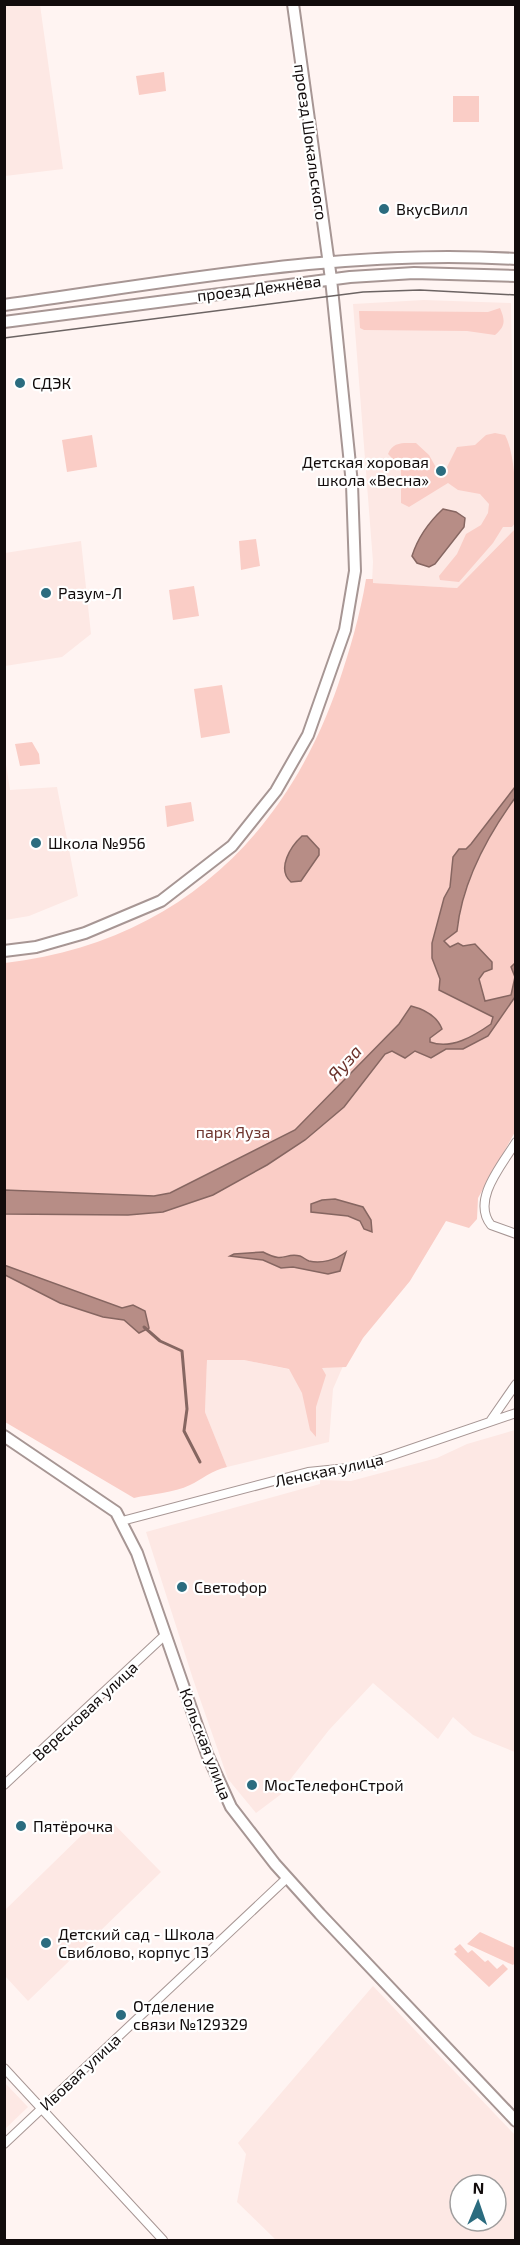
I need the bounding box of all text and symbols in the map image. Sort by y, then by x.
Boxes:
street label: проезд Шокальского [291,63,332,221]
place label: ВкусВилл [396,199,468,219]
marker: ВкусВилл [377,202,391,216]
street label: проезд Дежнёва [196,270,322,305]
place label: СДЭК [32,373,71,392]
marker: СДЭК [13,376,27,390]
place label: Детская хоровая школа «Весна» [302,452,429,489]
marker: Детская хоровая школа «Весна» [434,464,448,478]
place label: Разум-Л [58,583,122,603]
marker: Разум-Л [39,586,53,600]
place label: Школа №956 [48,833,146,852]
marker: Школа №956 [29,836,43,850]
water label: Яуза [323,1040,366,1085]
park label: парк Яуза [196,1122,270,1142]
street label: Ленская улица [273,1449,385,1491]
place label: Светофор [194,1577,267,1596]
marker: Светофор [175,1580,189,1594]
street label: Вересковая улица [28,1657,142,1765]
street label: Кольская улица [176,1685,236,1803]
place label: МосТелефонСтрой [264,1775,404,1794]
marker: МосТелефонСтрой [245,1778,259,1792]
place label: Пятёрочка [33,1816,113,1835]
marker: Пятёрочка [14,1819,28,1833]
place label: Детский сад - Школа Свиблово, корпус 13 [58,1924,215,1962]
marker: Детский сад - Школа Свиблово, корпус 13 [39,1936,53,1950]
place label: Отделение связи №129329 [133,1996,248,2033]
marker: Отделение связи №129329 [114,2008,128,2022]
street label: Ивовая улица [35,2029,125,2115]
north arrow [448,2173,508,2233]
text: N [472,2178,485,2197]

